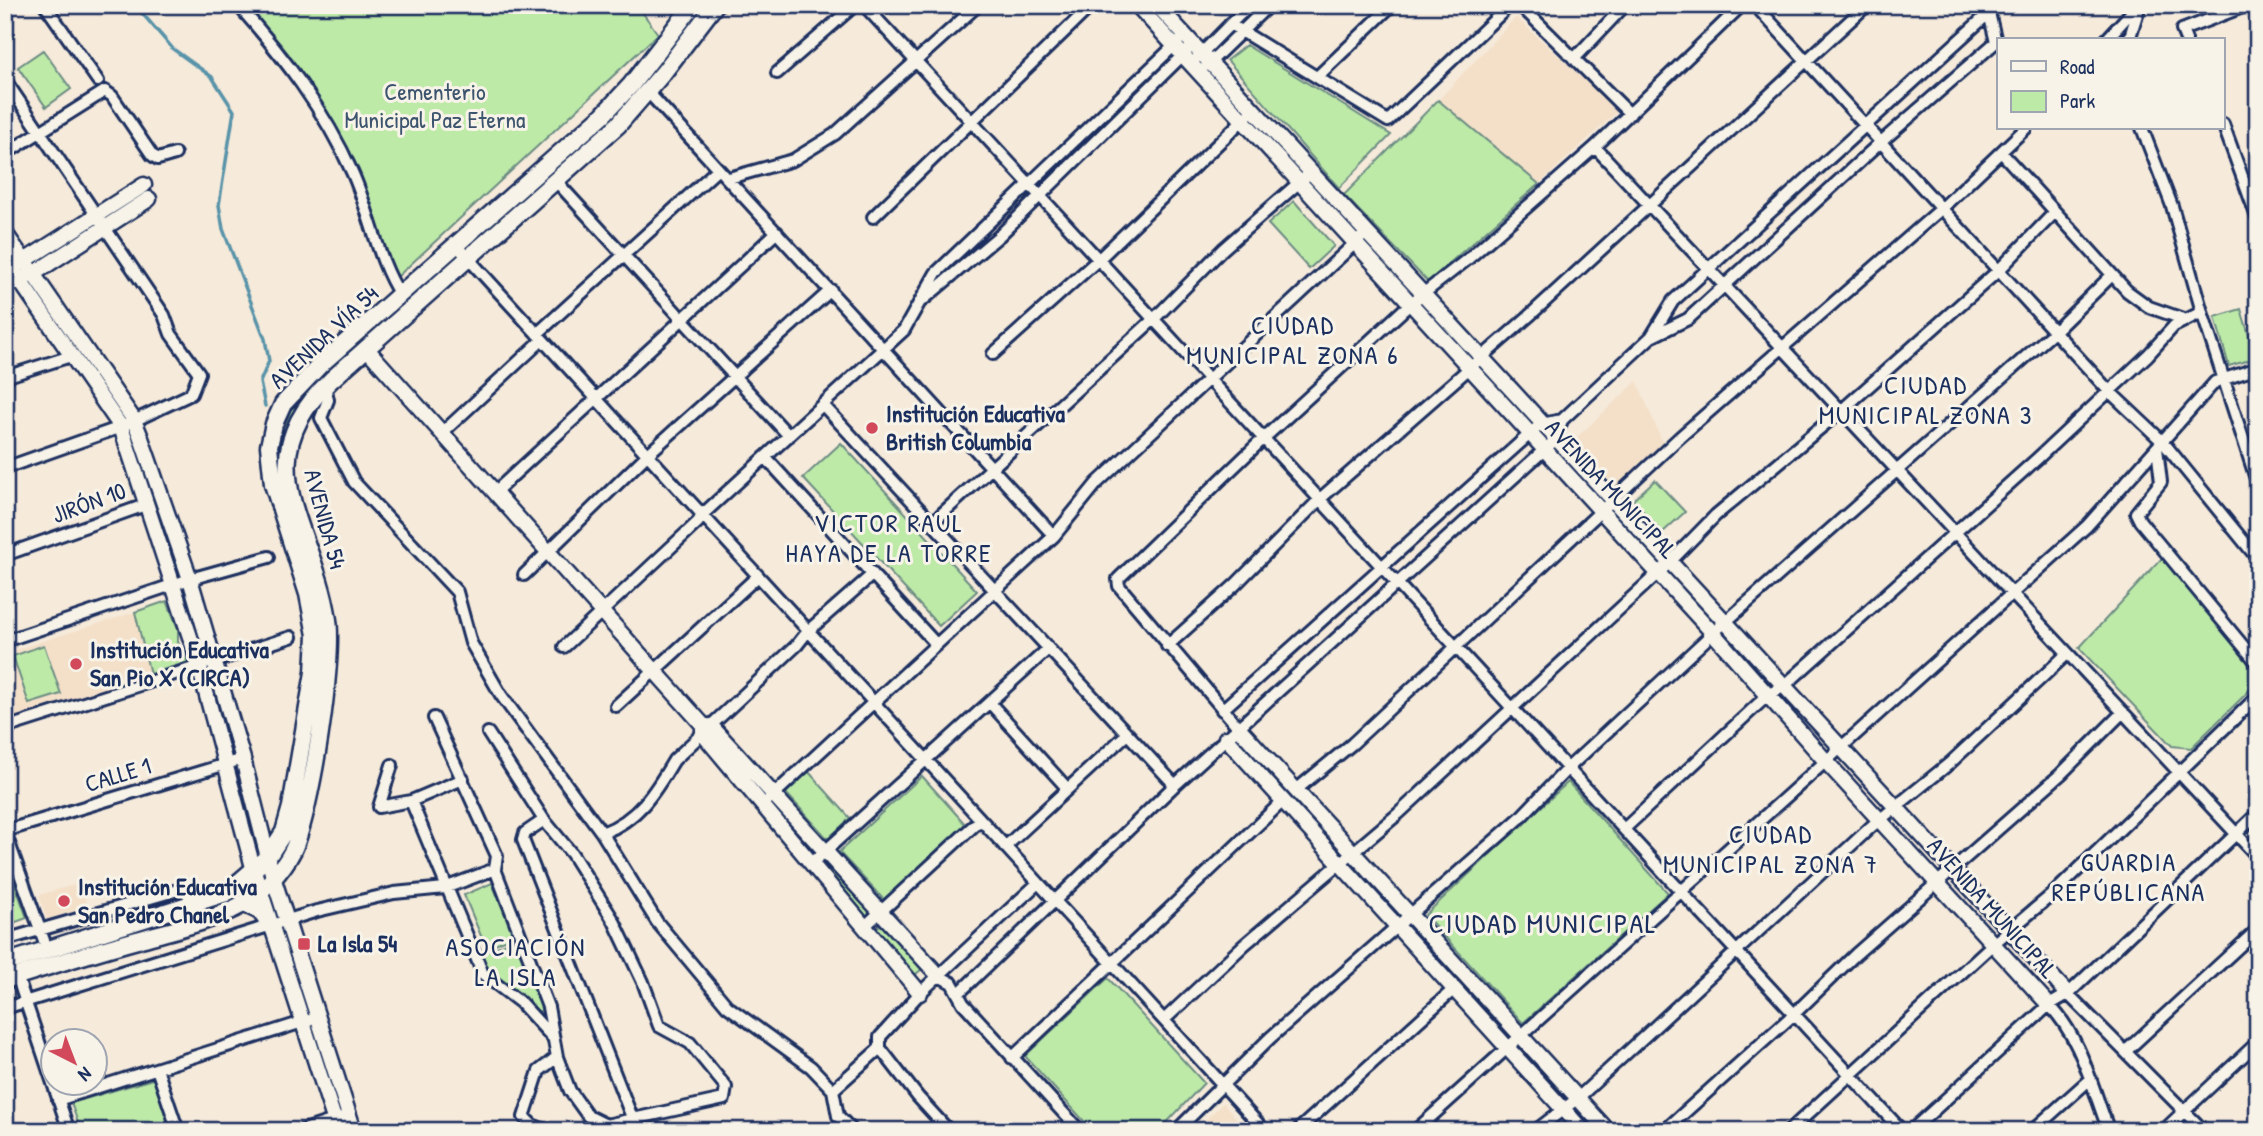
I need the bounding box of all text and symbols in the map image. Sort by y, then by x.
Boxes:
legend [1997,38,2224,130]
text: Road [2060,52,2094,81]
park label: Cementerio Municipal Paz Eterna [344,75,526,135]
text: Park [2060,86,2095,115]
street label: AVENIDA VÍA 54 [262,277,385,395]
district label: CIUDAD MUNICIPAL ZONA 6 [1186,307,1400,372]
district label: CIUDAD MUNICIPAL ZONA 3 [1819,367,2033,432]
place label: Institución Educativa British Columbia [886,397,1065,457]
street label: AVENIDA MUNICIPAL [1539,412,1685,565]
marker: Institución Educativa British Columbia [864,420,880,436]
street label: AVENIDA 54 [297,465,355,572]
street label: JIRÓN 10 [47,474,130,530]
district label: VICTOR RAUL HAYA DE LA TORRE [786,505,992,570]
place label: Institución Educativa San Pio X (CIRCA) [90,633,269,693]
marker: Institución Educativa San Pio X (CIRCA) [68,656,84,672]
street label: CALLE 1 [81,749,155,799]
district label: CIUDAD MUNICIPAL ZONA 7 [1663,816,1879,881]
street label: AVENIDA MUNICIPAL [1921,830,2065,985]
district label: GUARDIA REPÚBLICANA [2052,844,2206,909]
place label: Institución Educativa San Pedro Chanel [78,870,257,930]
marker: Institución Educativa San Pedro Chanel [56,893,72,909]
district label: CIUDAD MUNICIPAL [1428,904,1658,942]
place label: La Isla 54 [318,927,397,959]
district label: ASOCIACIÓN LA ISLA [446,929,586,994]
marker: La Isla 54 [296,936,312,952]
north arrow [38,1028,108,1098]
text: N [73,1062,98,1088]

